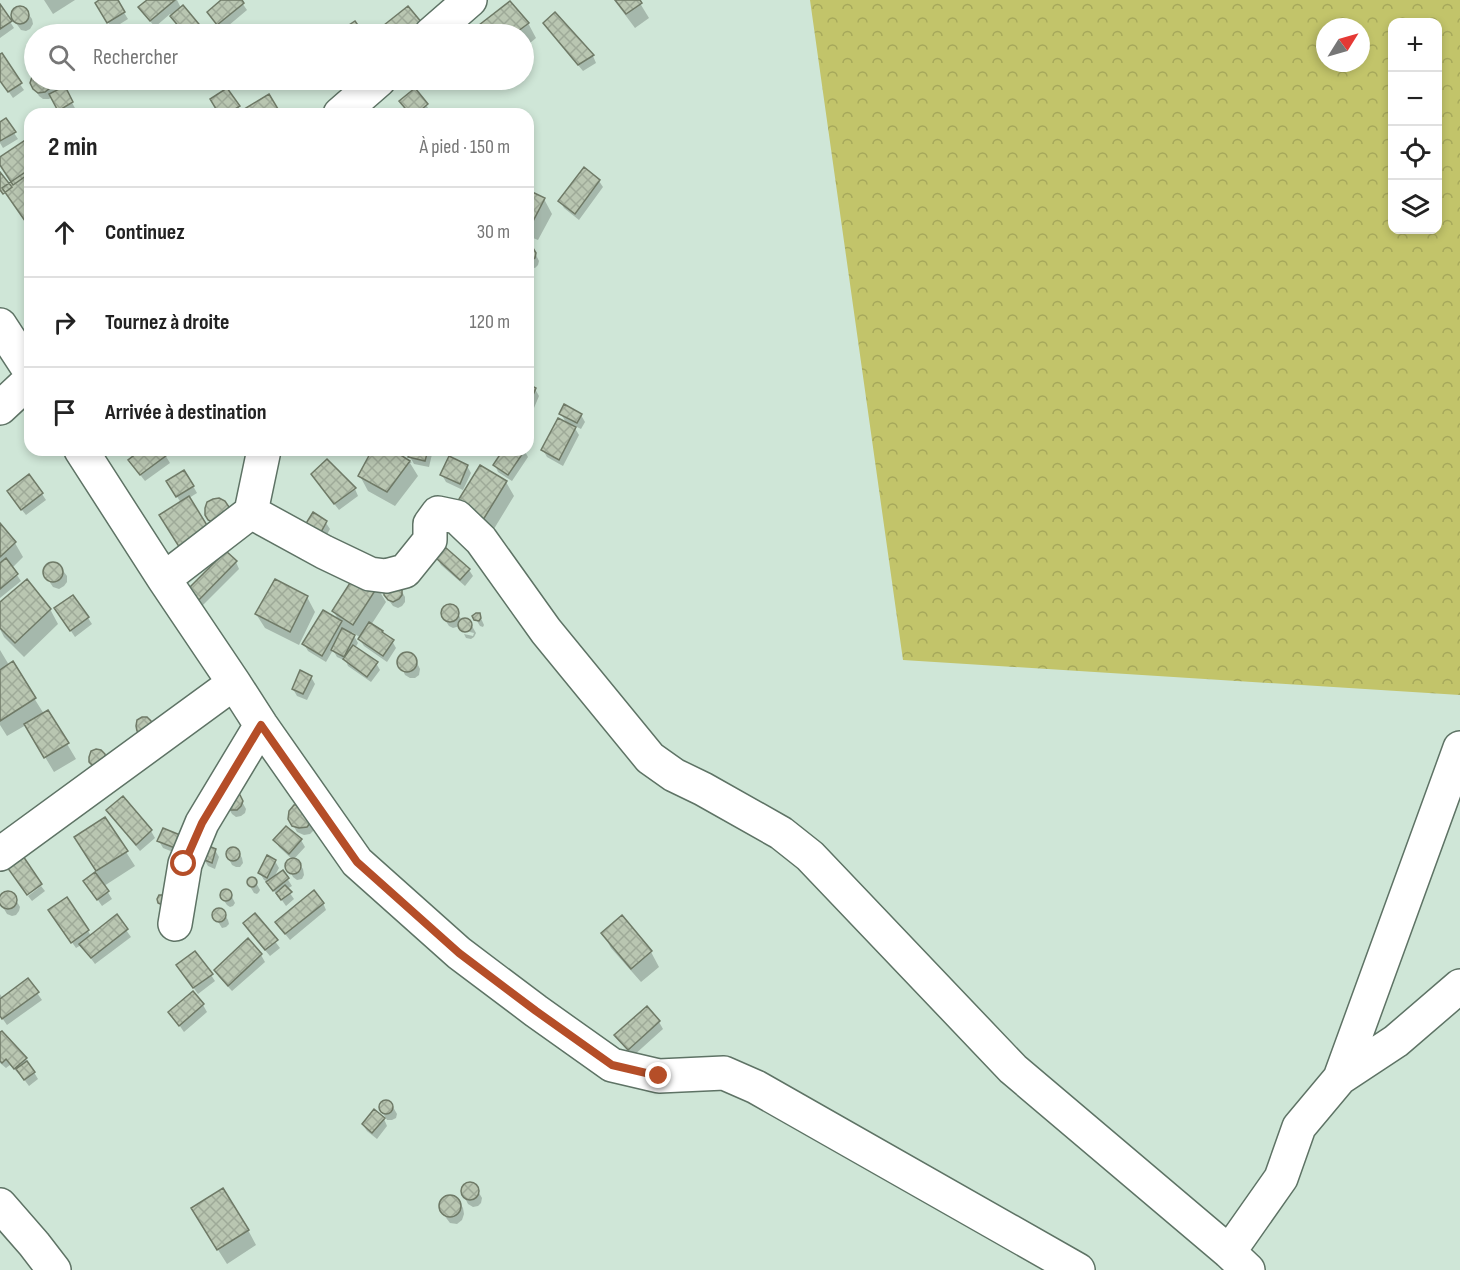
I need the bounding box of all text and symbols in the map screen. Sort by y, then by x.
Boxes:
north arrow [1316,18,1370,72]
map controls [1388,18,1442,234]
button: + [1388,18,1442,72]
search box [24,24,534,90]
icon: search [45,41,78,74]
text: Rechercher [93,44,178,71]
button: − [1388,72,1442,126]
button: locate [1388,126,1442,180]
text: 2 min [48,132,98,163]
text: À pied · 150 m [420,135,510,159]
button: layers [1388,180,1442,234]
icon: ahead [48,216,81,249]
text: Continuez [105,219,185,246]
text: 30 m [477,220,510,244]
icon: right [48,306,81,339]
text: Tournez à droite [105,309,230,336]
text: 120 m [470,310,510,334]
icon: arrive [48,396,81,429]
text: Arrivée à destination [105,399,267,426]
route start [170,850,196,876]
route end [645,1062,671,1088]

